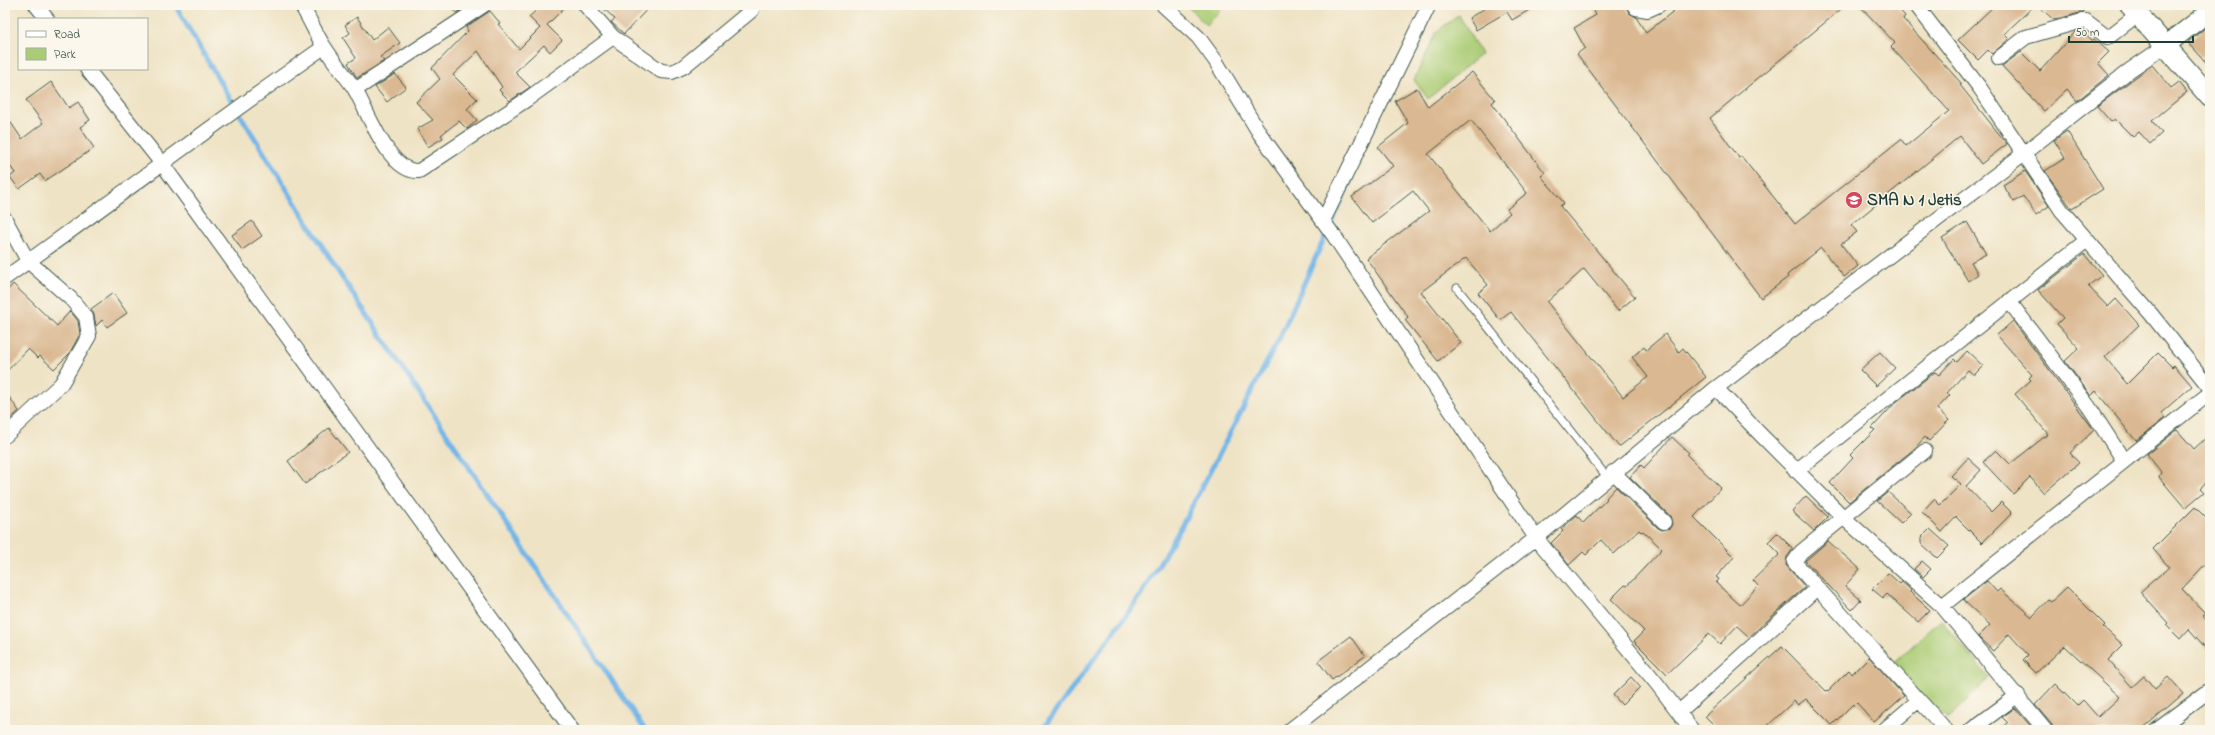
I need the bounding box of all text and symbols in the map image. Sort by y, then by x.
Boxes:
legend [18,18,148,70]
scale bar [2069,18,2193,44]
text: 50 m [2075,24,2099,42]
text: Road [54,26,80,44]
text: Park [54,46,76,64]
place label: SMA N 1 Jetis [1867,188,1962,213]
school or university icon: SMA N 1 Jetis [1844,190,1864,210]

